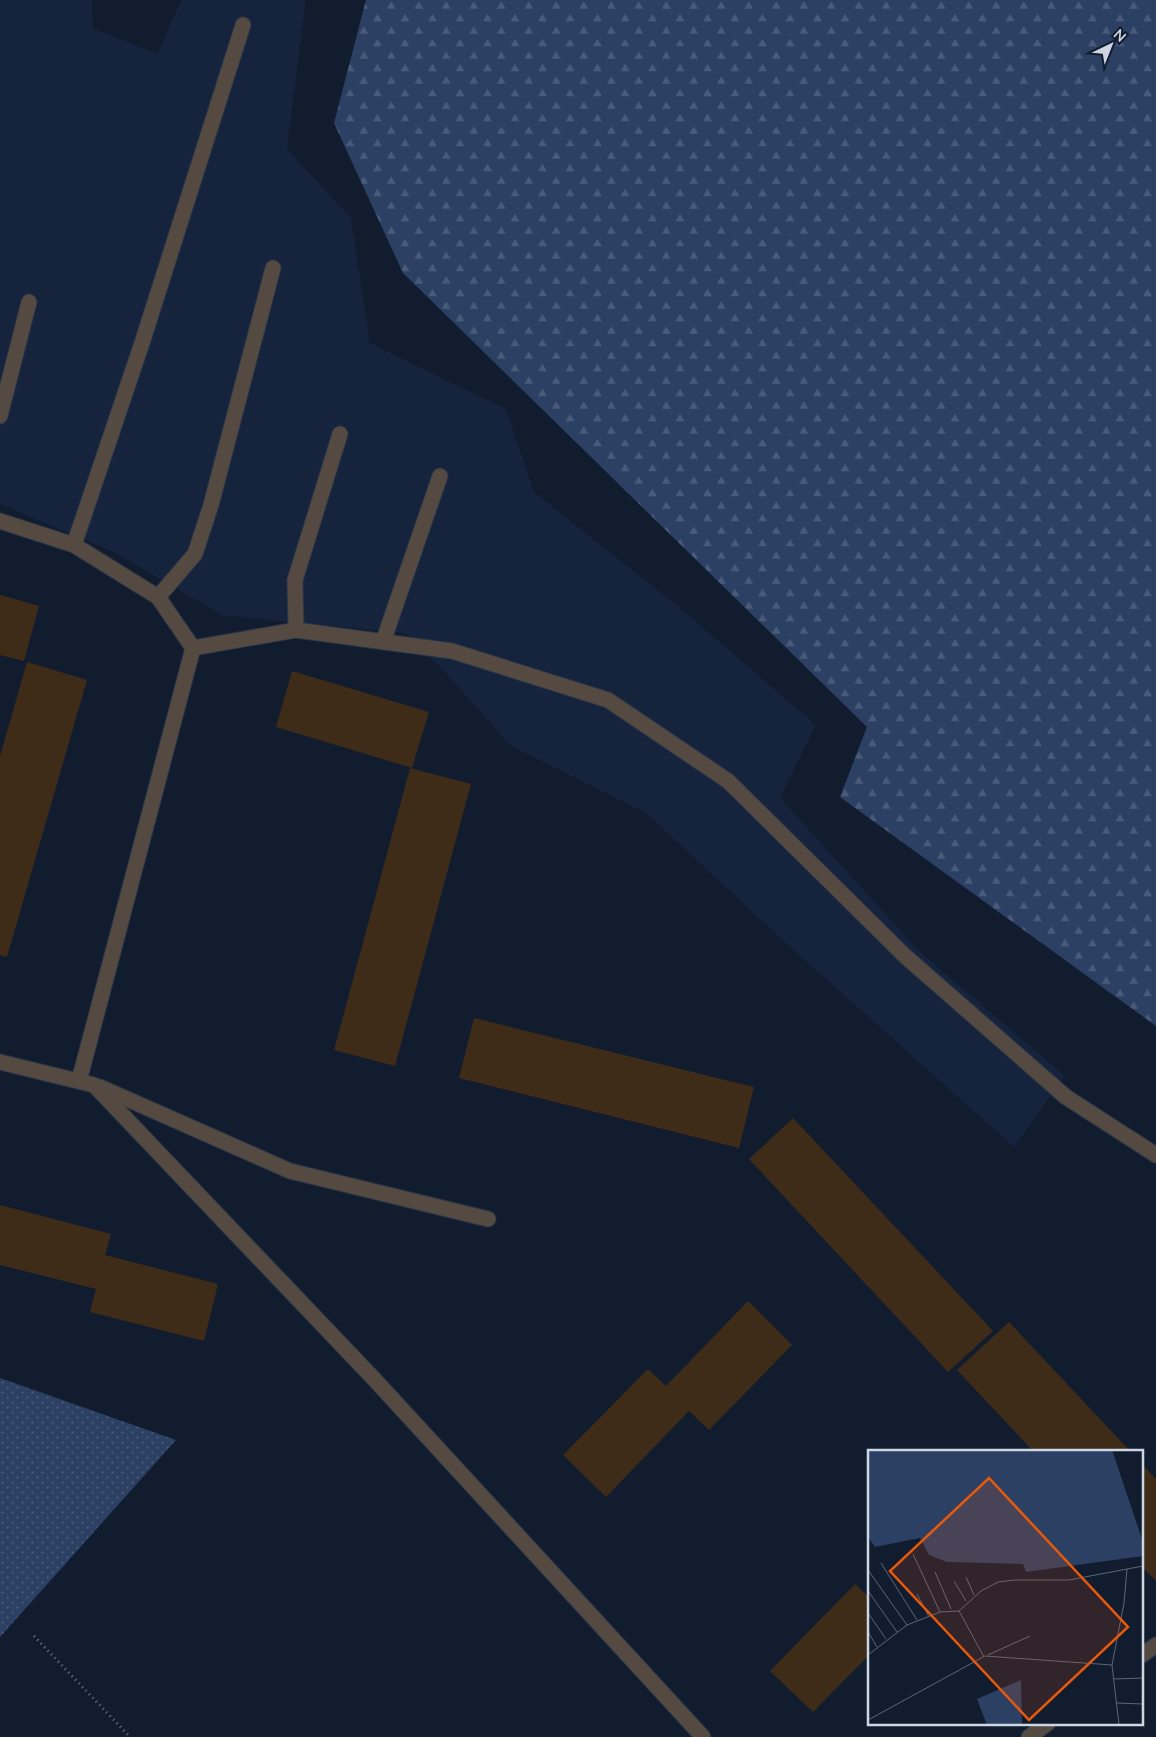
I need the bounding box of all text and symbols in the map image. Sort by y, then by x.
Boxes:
north arrow [1086,20,1136,70]
text: N [1110,25,1130,45]
inset map [868,1450,1144,1724]

